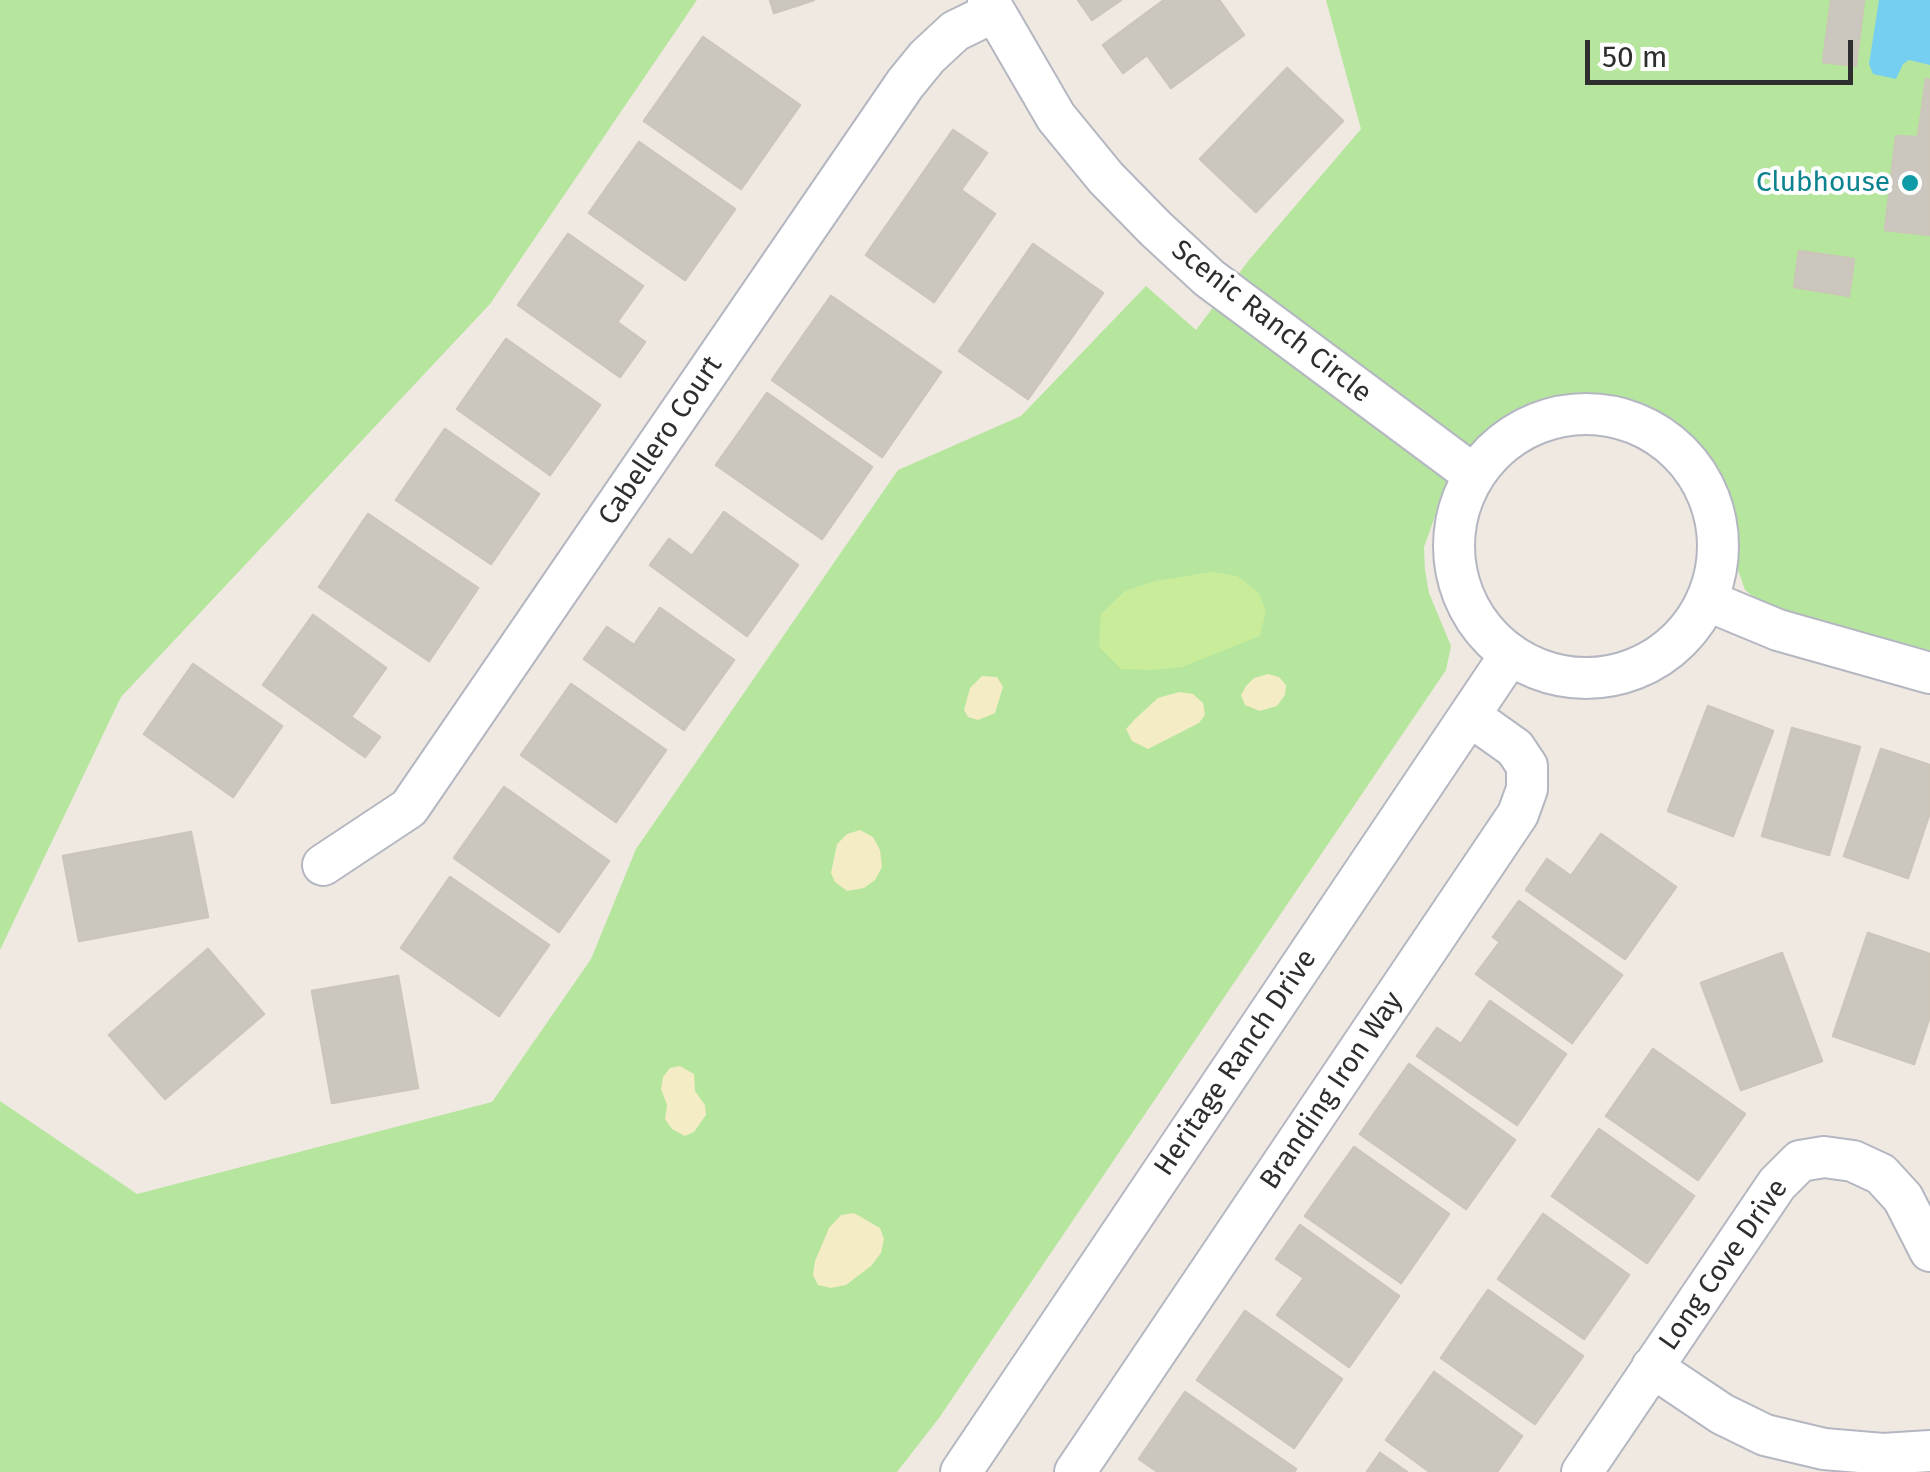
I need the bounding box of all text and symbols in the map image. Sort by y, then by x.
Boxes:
scale bar [1590,20,1858,82]
text: 50 m [1602,39,1667,75]
place label: Clubhouse [1756,166,1890,200]
marker: Clubhouse [1899,172,1921,194]
street label: Scenic Ranch Circle [1164,234,1378,410]
street label: Cabellero Court [592,350,730,532]
street label: Heritage Ranch Drive [1148,943,1324,1183]
street label: Branding Iron Way [1254,986,1410,1196]
street label: Long Cove Drive [1652,1173,1796,1357]

